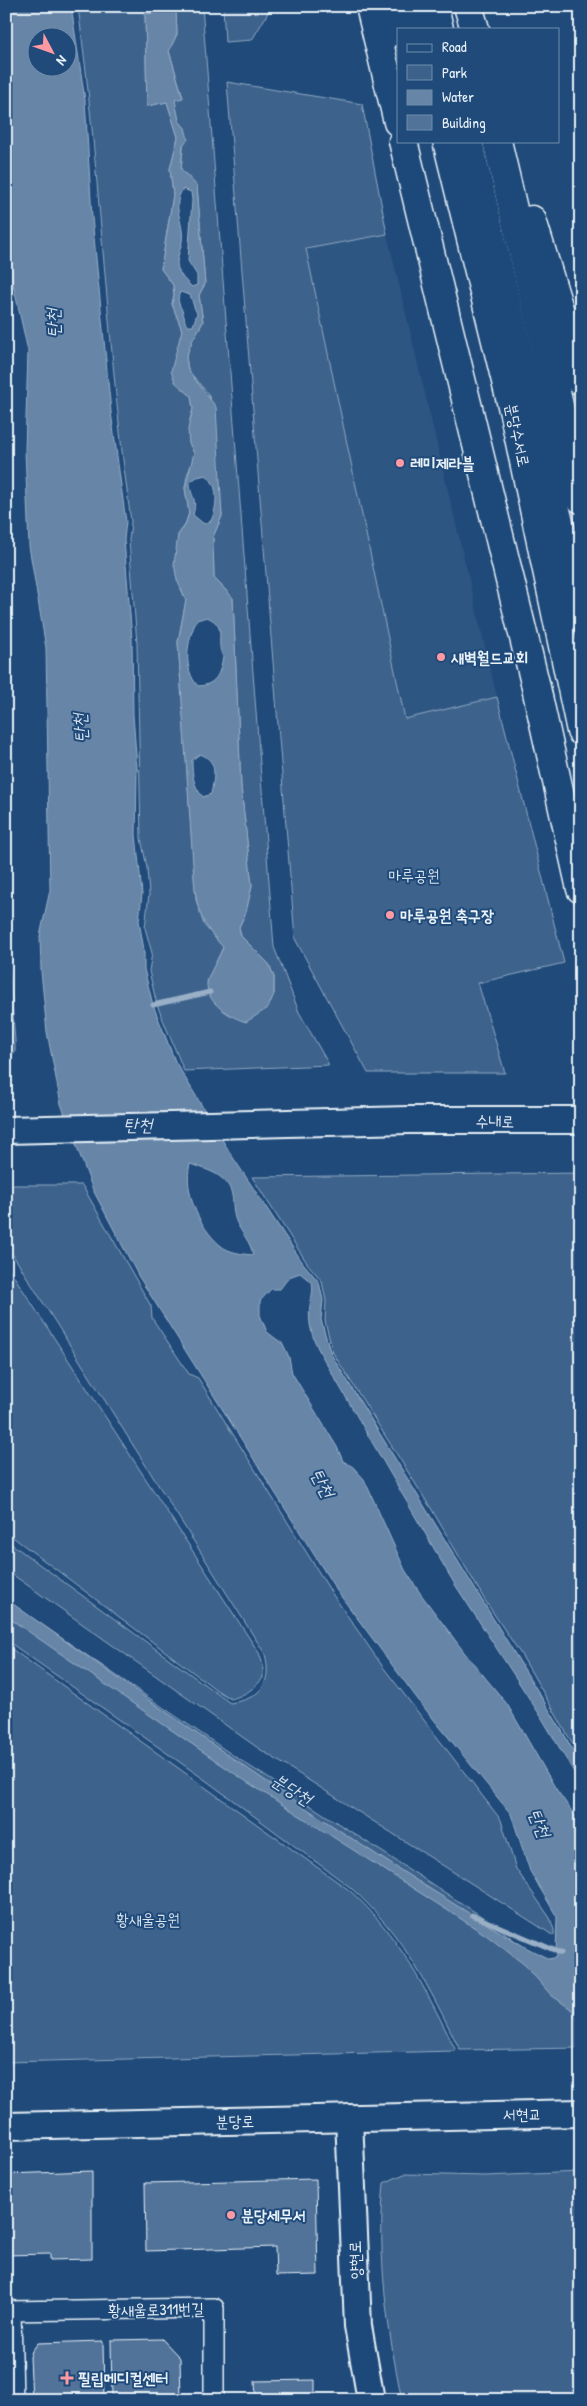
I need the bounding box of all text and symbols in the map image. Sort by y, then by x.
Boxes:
north arrow [28,28,78,78]
legend [397,28,560,142]
text: Road [442,36,467,57]
text: N [52,52,72,70]
text: Park [442,62,467,83]
text: Water [442,86,474,107]
text: Building [442,112,486,133]
water label: 탄천 [40,307,66,338]
street label: 분당수서로 [501,401,535,469]
place label: 레미제라블 [410,452,475,474]
marker: 레미제라블 [394,457,406,469]
place label: 새벽월드교회 [450,646,528,668]
marker: 새벽월드교회 [435,651,447,663]
water label: 탄천 [66,711,93,743]
park label: 마루공원 [388,864,440,886]
place label: 마루공원 축구장 [400,904,494,926]
marker: 마루공원 축구장 [384,909,396,921]
street label: 수내로 [475,1110,515,1132]
water label: 탄천 [124,1112,154,1137]
water label: 탄천 [305,1464,342,1503]
water label: 분당천 [267,1767,318,1812]
water label: 탄천 [523,1805,558,1843]
park label: 황새울공원 [116,1908,180,1930]
street label: 서현교 [502,2103,542,2125]
street label: 분당로 [215,2110,255,2132]
place label: 분당세무서 [241,2204,306,2226]
marker: 분당세무서 [225,2209,237,2221]
street label: 양현로 [343,2240,367,2280]
street label: 황새울로311번길 [108,2297,204,2321]
place label: 필립메디컬센터 [78,2367,168,2389]
marker: 필립메디컬센터 [60,2371,74,2385]

